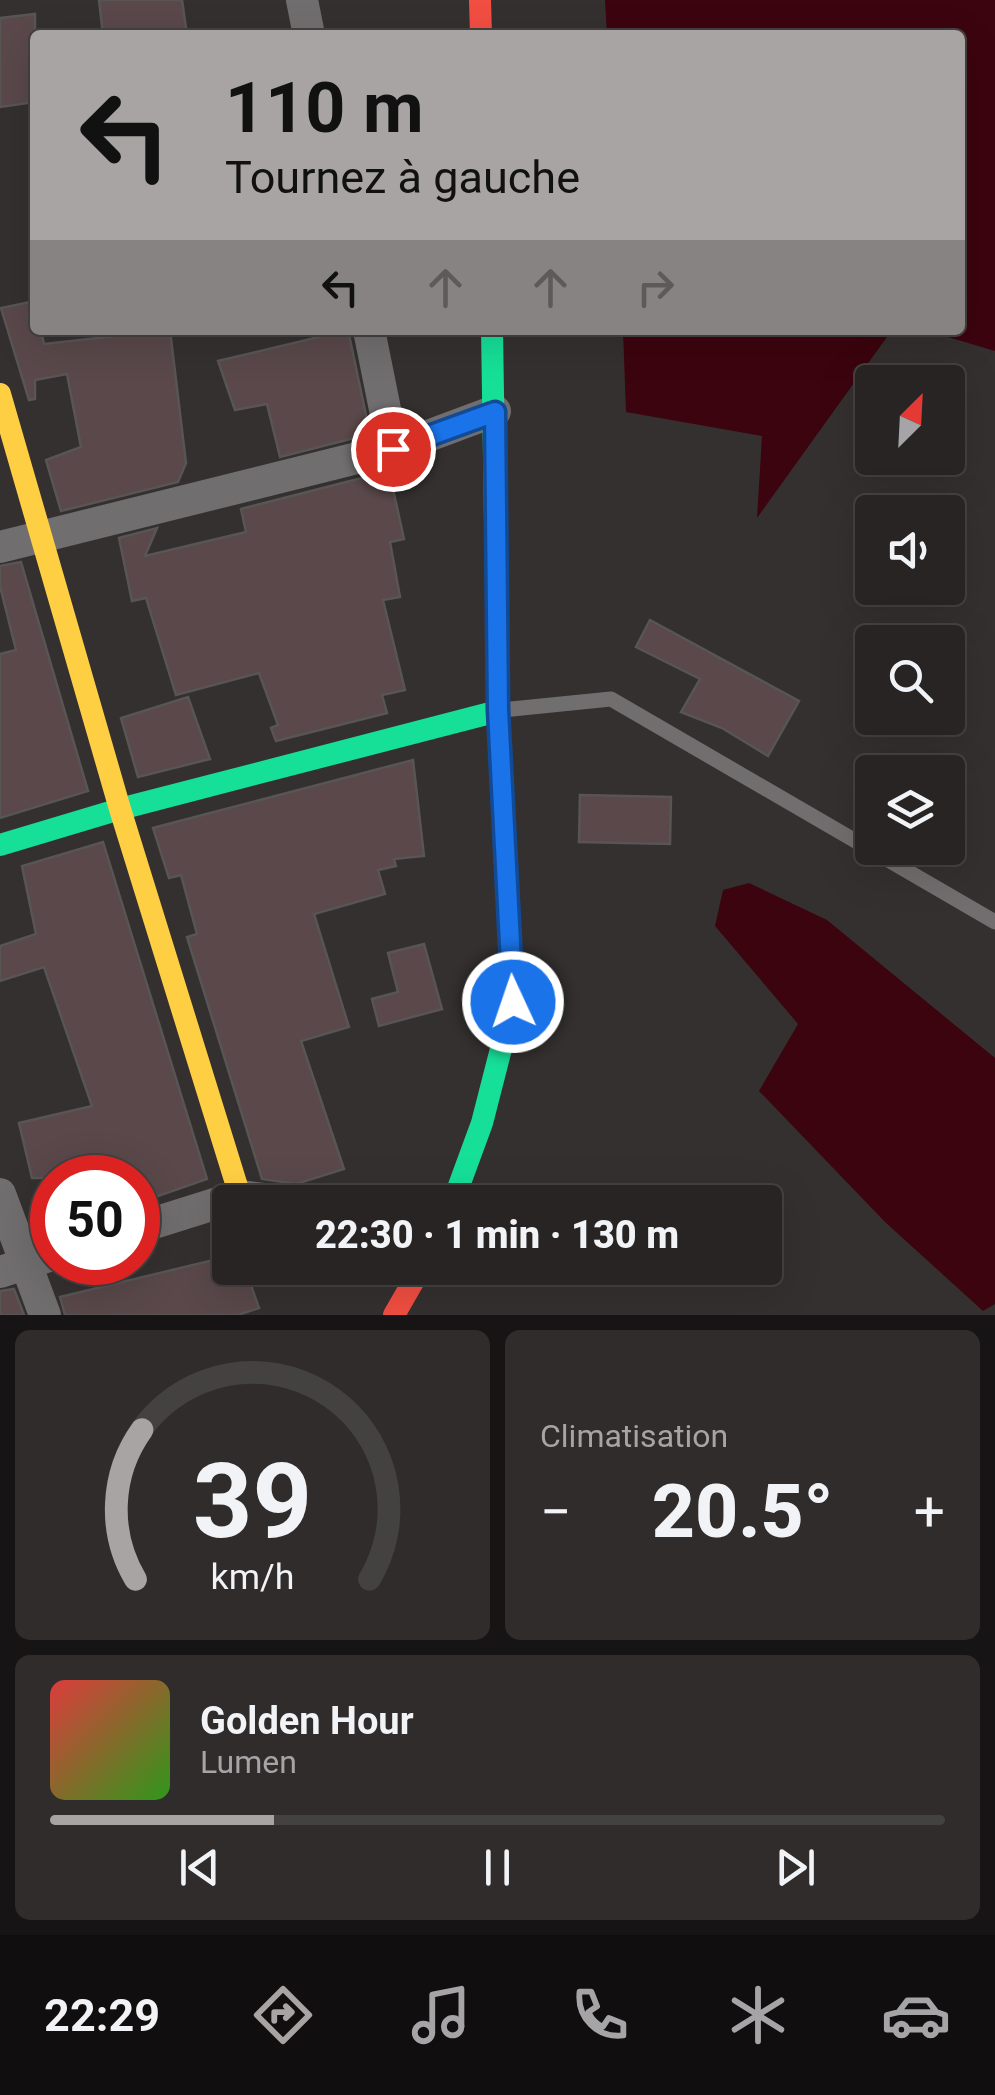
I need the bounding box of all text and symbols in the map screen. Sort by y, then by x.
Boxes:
text: 110 m [225,67,424,149]
icon: left [60,70,190,200]
text: Tournez à gauche [225,151,580,204]
icon: left [313,260,368,315]
icon: ahead [418,260,473,315]
icon: ahead [523,260,578,315]
icon: right [628,260,683,315]
north arrow [855,365,965,475]
map controls [855,365,965,865]
pin [351,407,436,492]
icon: arrive [366,422,421,477]
button: sound [855,495,965,605]
button: search [855,625,965,735]
button: layers [855,755,965,865]
position arrow [461,950,565,1054]
speed limit sign: 50 [30,1155,160,1285]
text: 22:30 · 1 min · 130 m [315,1213,679,1257]
text: Climatisation [540,1417,728,1455]
text: 39 [193,1441,312,1562]
text: 20.5° [652,1467,833,1555]
text: − [540,1480,571,1544]
text: + [914,1480,945,1544]
text: km/h [211,1556,294,1598]
text: Golden Hour [200,1699,414,1743]
text: Lumen [200,1743,297,1781]
icon: previous [172,1840,227,1895]
icon: pause [470,1840,525,1895]
icon: next [768,1840,823,1895]
icon: directions [248,1980,318,2050]
icon: music [406,1980,476,2050]
icon: phone [565,1980,635,2050]
icon: climate [723,1980,793,2050]
icon: car [881,1980,951,2050]
text: 22:29 [44,1989,160,2042]

